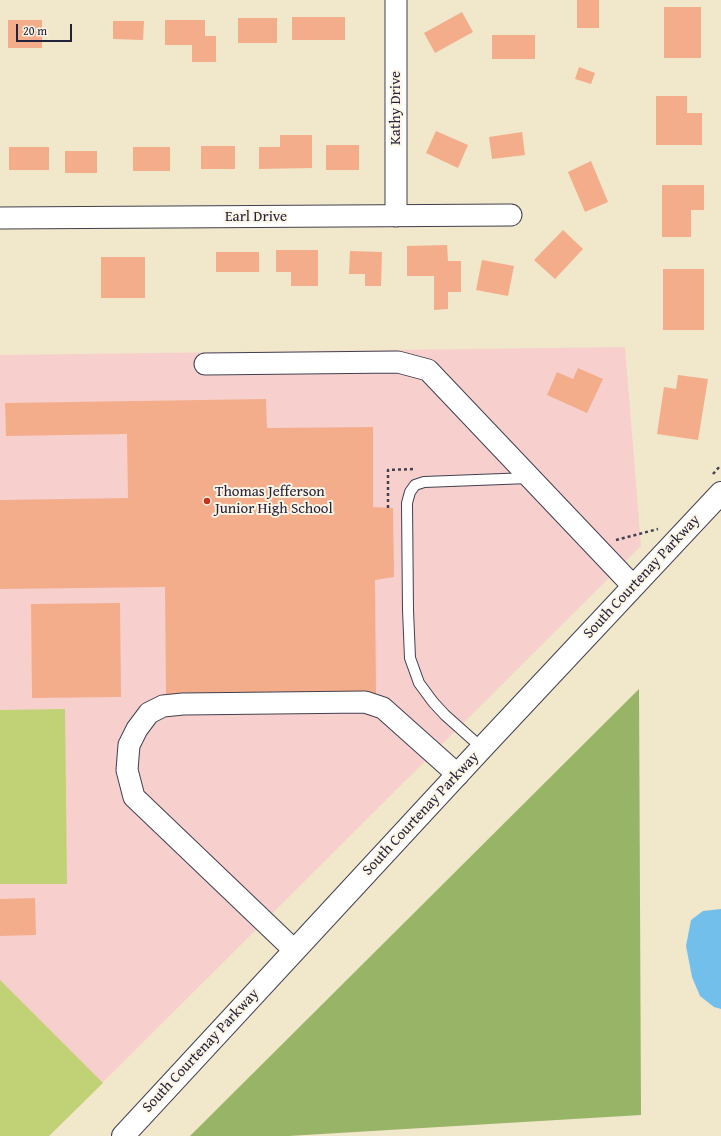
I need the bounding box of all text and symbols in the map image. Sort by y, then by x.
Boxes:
scale bar [18,16,74,42]
text: 20 m [23,22,47,39]
street label: Kathy Drive [387,71,405,145]
street label: Earl Drive [225,208,287,226]
place label: Thomas Jefferson Junior High School [215,483,333,518]
marker: Thomas Jefferson Junior High School [202,496,212,506]
street label: South Courtenay Parkway [580,511,704,643]
street label: South Courtenay Parkway [359,748,483,880]
street label: South Courtenay Parkway [139,985,263,1117]

